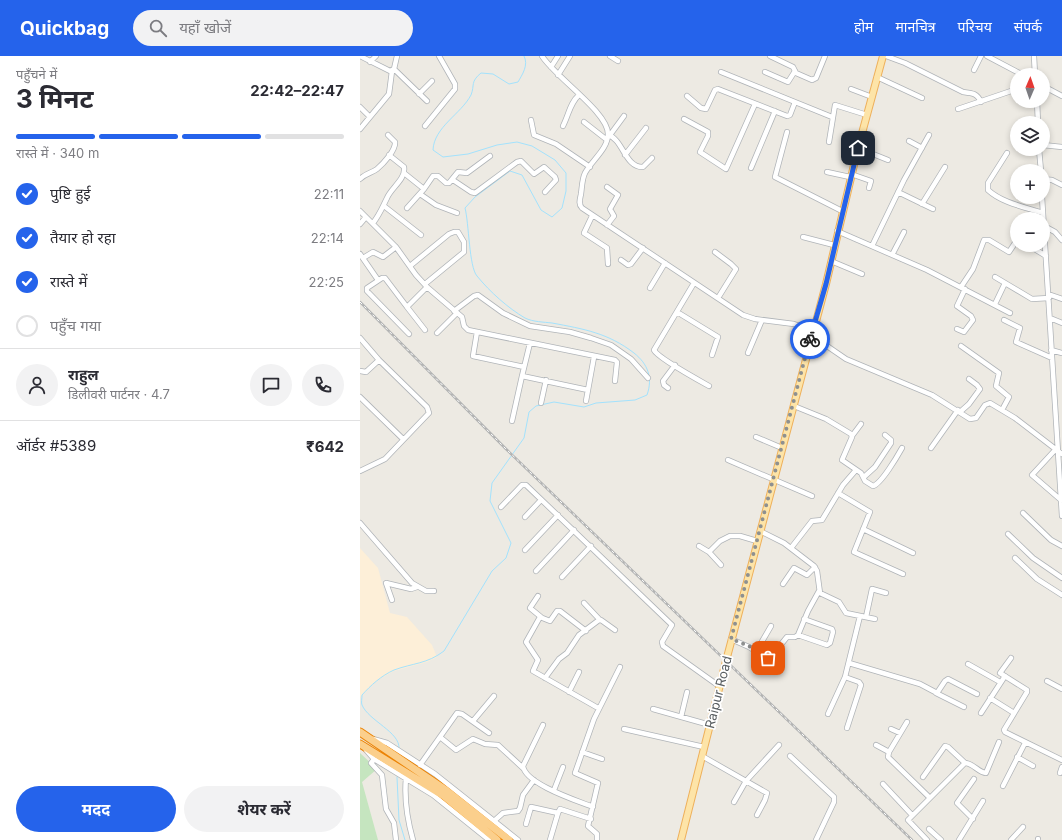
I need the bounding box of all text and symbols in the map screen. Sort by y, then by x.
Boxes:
search box [133,10,413,46]
text: Quickbag [20,17,109,40]
icon: search [147,17,169,39]
text: यहाँ खोजें [179,18,231,37]
text: होम [854,18,873,35]
text: मानचित्र [895,18,936,35]
text: परिचय [958,18,992,35]
text: संपर्क [1014,18,1042,35]
text: पहुँचने में [16,66,57,82]
north arrow [1010,68,1050,108]
map controls [1010,68,1050,252]
text: 22:42–22:47 [250,81,344,100]
text: 3 मिनट [16,83,94,114]
button: layers [1010,116,1050,156]
pin [841,131,875,165]
icon: home [847,137,869,159]
text: रास्ते में · 340 m [16,145,99,161]
button: + [1010,164,1050,204]
icon: check [16,183,38,205]
text: पुष्टि हुई [50,184,91,203]
text: 22:11 [314,186,344,202]
button: − [1010,212,1050,252]
icon: check [16,227,38,249]
text: तैयार हो रहा [50,228,116,247]
text: 22:14 [311,230,344,246]
icon: check [16,271,38,293]
text: रास्ते में [50,272,88,291]
text: 22:25 [309,274,344,290]
text: पहुँच गया [50,316,101,335]
courier [790,319,830,359]
icon: bike [799,328,821,350]
button: person [16,364,58,406]
button: chat [250,364,292,406]
button: phone [302,364,344,406]
text: राहुल [68,365,99,384]
text: डिलीवरी पार्टनर · 4.7 [68,386,170,402]
text: ऑर्डर #5389 [16,436,96,455]
text: ₹642 [306,437,344,456]
pin [751,641,785,675]
icon: bag [757,647,779,669]
street label: Raipur Road [701,654,735,730]
button: मदद [16,786,176,832]
button: शेयर करें [184,786,344,832]

